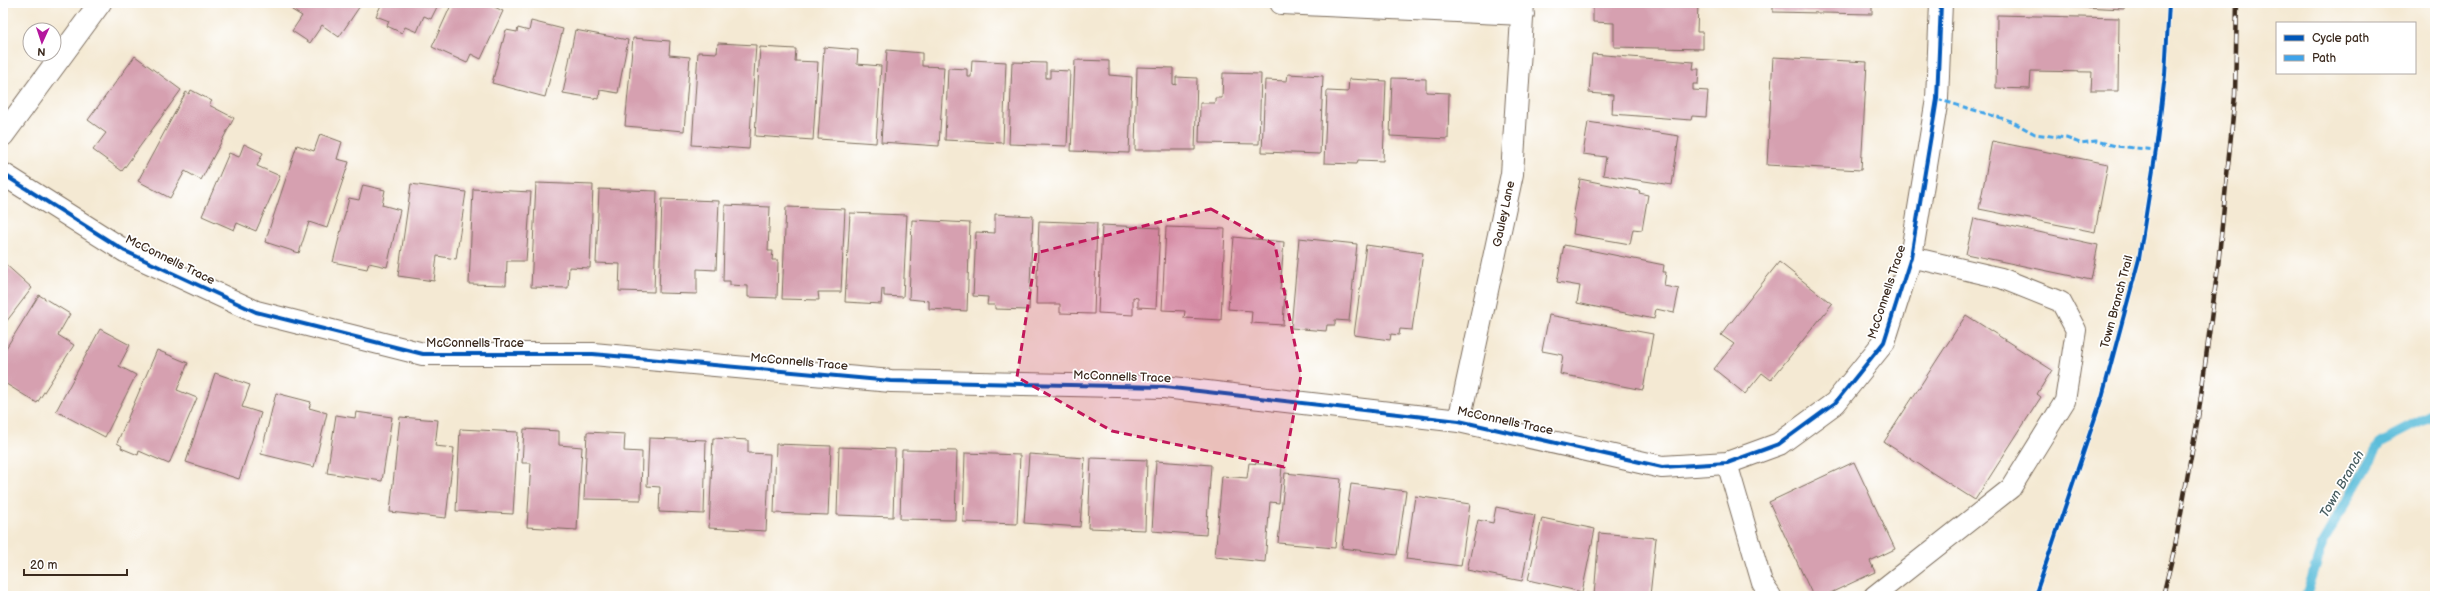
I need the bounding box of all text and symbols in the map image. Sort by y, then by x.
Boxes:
north arrow [22,22,62,62]
legend [2276,22,2416,74]
text: Cycle path [2312,31,2369,46]
text: N [37,45,46,58]
text: Path [2312,51,2337,66]
street label: Gauley Lane [1490,180,1518,248]
street label: McConnells Trace [123,232,217,288]
street label: McConnells Trace [1865,243,1909,341]
street label: Town Branch Trail [2097,254,2137,350]
street label: McConnells Trace [426,336,524,351]
street label: McConnells Trace [750,350,848,374]
street label: McConnells Trace [1073,368,1171,386]
street label: McConnells Trace [1456,403,1554,439]
water label: Town Branch [2316,448,2368,520]
scale bar [24,551,127,577]
text: 20 m [30,558,57,573]

